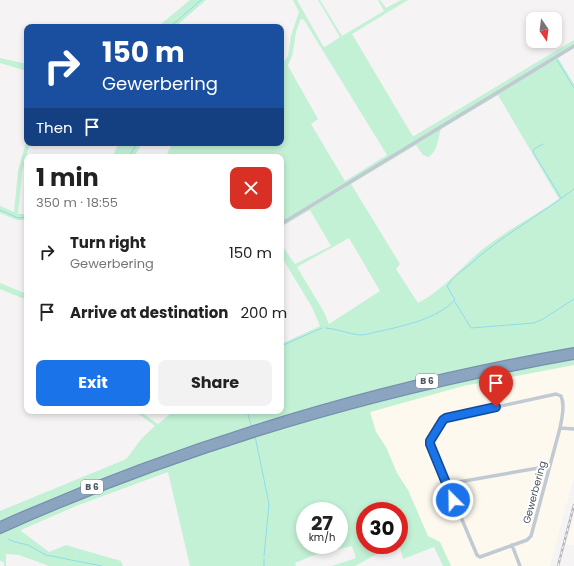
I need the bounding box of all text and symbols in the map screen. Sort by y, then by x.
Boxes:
north arrow [526,12,562,48]
map controls [526,12,562,48]
text: 150 m [102,33,185,72]
icon: right [36,40,88,92]
text: Gewerbering [102,71,218,96]
icon: arrive [81,116,103,138]
text: Then [36,117,73,138]
text: 1 min [36,161,99,194]
button: close [230,167,272,209]
text: 350 m · 18:55 [36,193,118,212]
text: Turn right [70,232,146,253]
icon: right [36,241,58,263]
text: 150 m [229,242,272,263]
text: Gewerbering [70,254,154,273]
icon: arrive [36,301,58,323]
text: Arrive at destination [70,302,228,323]
text: 200 m [240,302,287,323]
button: Exit [36,360,150,406]
button: Share [158,360,272,406]
pin [479,366,513,407]
icon: arrive [485,372,507,394]
road number: B 6 [416,374,438,388]
street label: Gewerbering [519,459,550,525]
position arrow [432,479,474,521]
road number: B 6 [81,480,103,494]
speed limit sign: 30 [356,502,408,554]
text: 27 [311,509,333,537]
text: km/h [309,530,335,545]

